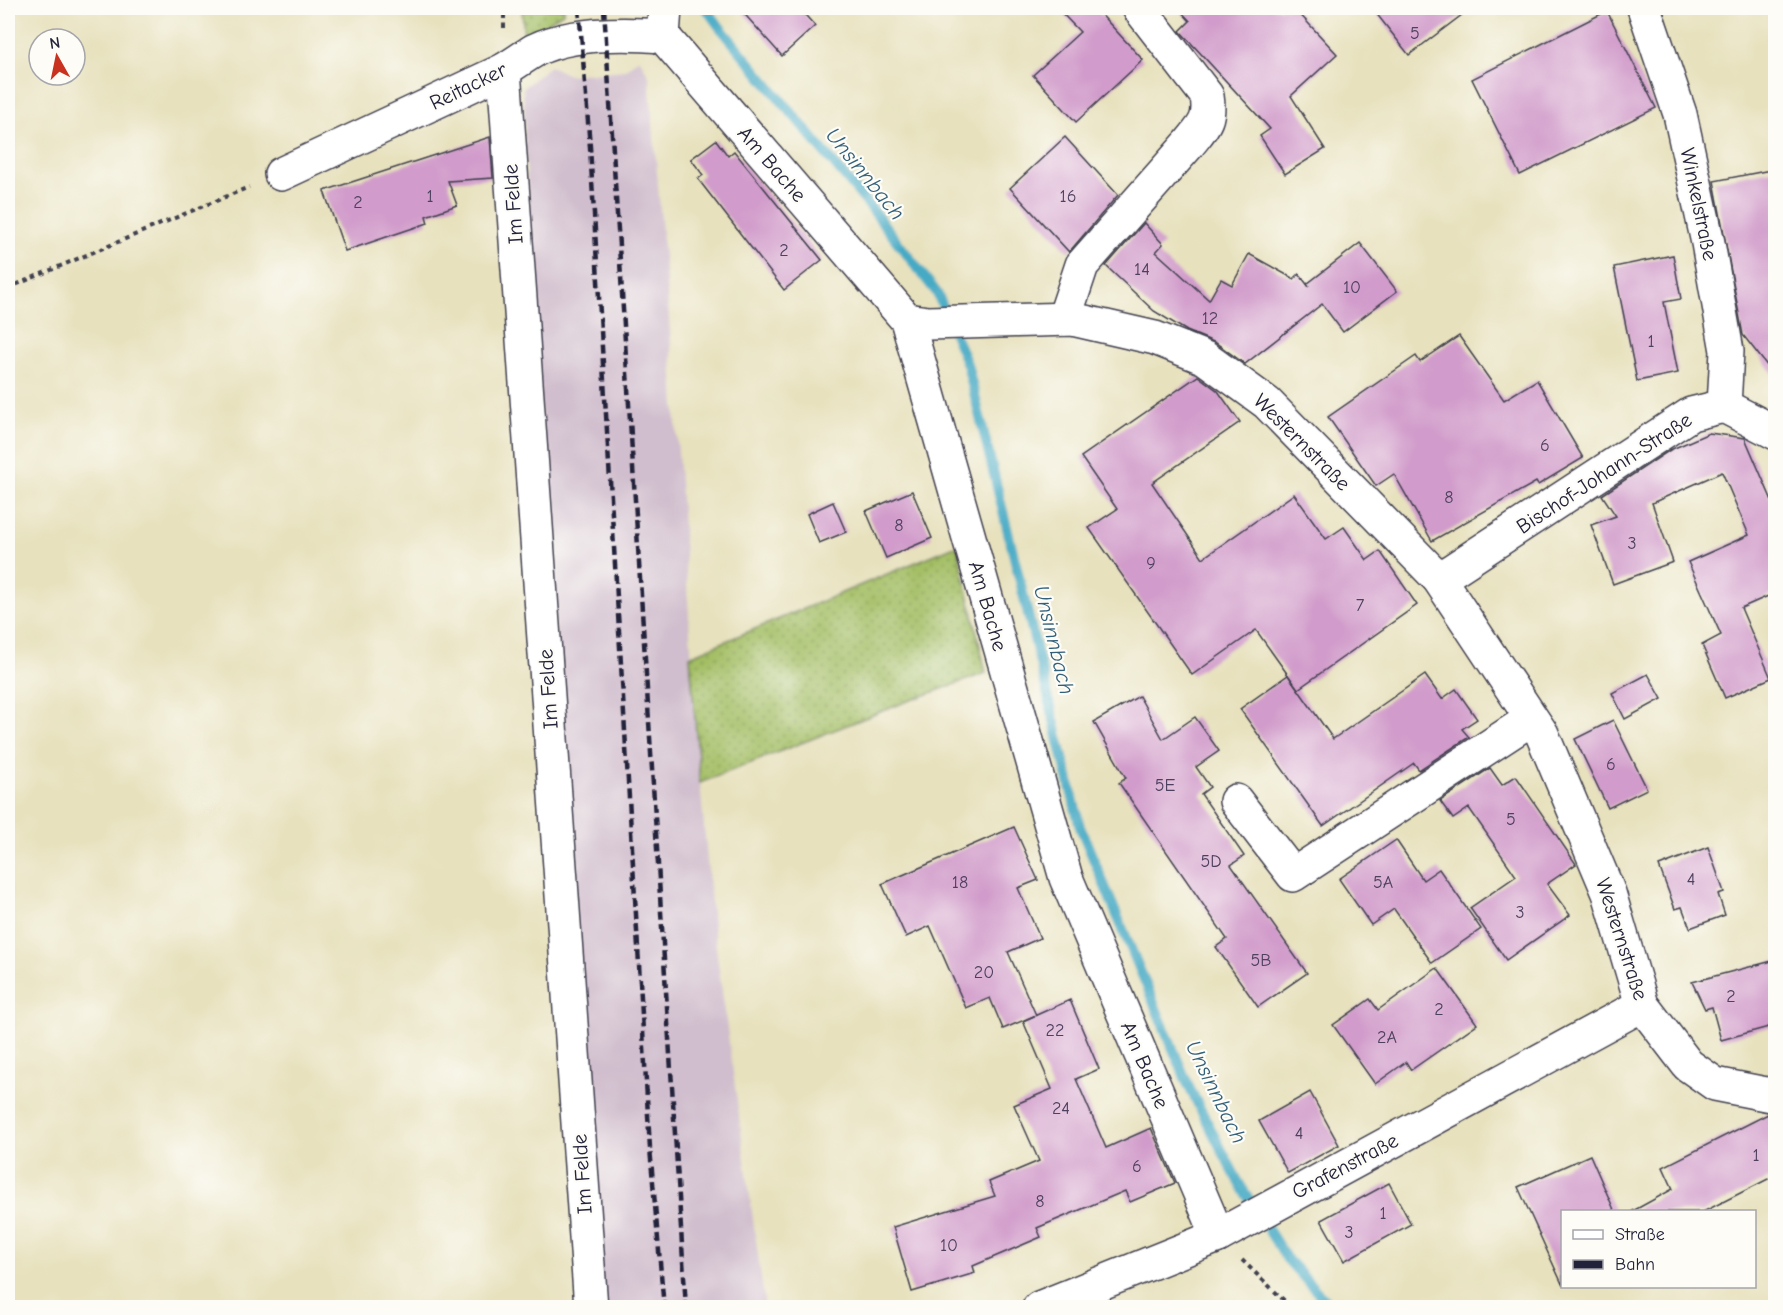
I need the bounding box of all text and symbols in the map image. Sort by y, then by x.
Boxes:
house number: 5 [1410,23,1420,44]
north arrow [27,27,87,87]
text: N [48,33,61,53]
street label: Reitacker [426,57,511,115]
street label: Am Bache [733,121,811,207]
water label: Unsinnbach [820,122,910,226]
street label: Winkelstraße [1675,145,1723,263]
street label: Im Felde [498,163,528,245]
house number: 1 [426,186,434,207]
house number: 16 [1060,186,1076,207]
house number: 2 [353,192,363,213]
house number: 2 [779,240,789,261]
house number: 14 [1134,259,1150,280]
house number: 10 [1343,277,1361,298]
house number: 12 [1202,308,1218,329]
house number: 1 [1647,331,1655,352]
street label: Westernstraße [1249,389,1355,495]
street label: Bischof-Johann-Straße [1512,407,1696,539]
house number: 6 [1540,435,1550,456]
house number: 8 [1444,487,1454,508]
house number: 8 [894,515,904,536]
house number: 3 [1627,533,1637,554]
house number: 9 [1146,553,1156,574]
street label: Am Bache [964,558,1012,654]
water label: Unsinnbach [1028,583,1080,697]
house number: 7 [1356,595,1365,616]
street label: Im Felde [533,648,563,730]
house number: 6 [1606,754,1616,775]
house number: 5E [1155,775,1175,796]
house number: 5 [1506,809,1516,830]
house number: 5D [1200,851,1222,872]
house number: 4 [1687,869,1695,890]
house number: 18 [952,872,968,893]
house number: 5A [1373,872,1393,893]
street label: Westernstraße [1591,875,1653,1003]
house number: 3 [1515,902,1525,923]
house number: 5B [1251,950,1271,971]
house number: 20 [974,962,994,983]
house number: 2 [1726,986,1736,1007]
house number: 2 [1434,999,1444,1020]
street label: Am Bache [1116,1018,1174,1112]
house number: 22 [1046,1020,1064,1041]
house number: 2A [1377,1027,1397,1048]
water label: Unsinnbach [1180,1036,1252,1148]
house number: 24 [1052,1098,1070,1119]
house number: 4 [1295,1123,1303,1144]
street label: Grafenstraße [1288,1128,1402,1204]
street label: Im Felde [567,1133,597,1215]
house number: 1 [1752,1145,1760,1166]
house number: 6 [1132,1156,1142,1177]
house number: 8 [1035,1191,1045,1212]
house number: 1 [1379,1203,1387,1224]
legend [1561,1210,1756,1288]
house number: 3 [1344,1222,1354,1243]
text: Straße [1615,1224,1665,1245]
house number: 10 [940,1235,958,1256]
text: Bahn [1615,1254,1655,1275]

